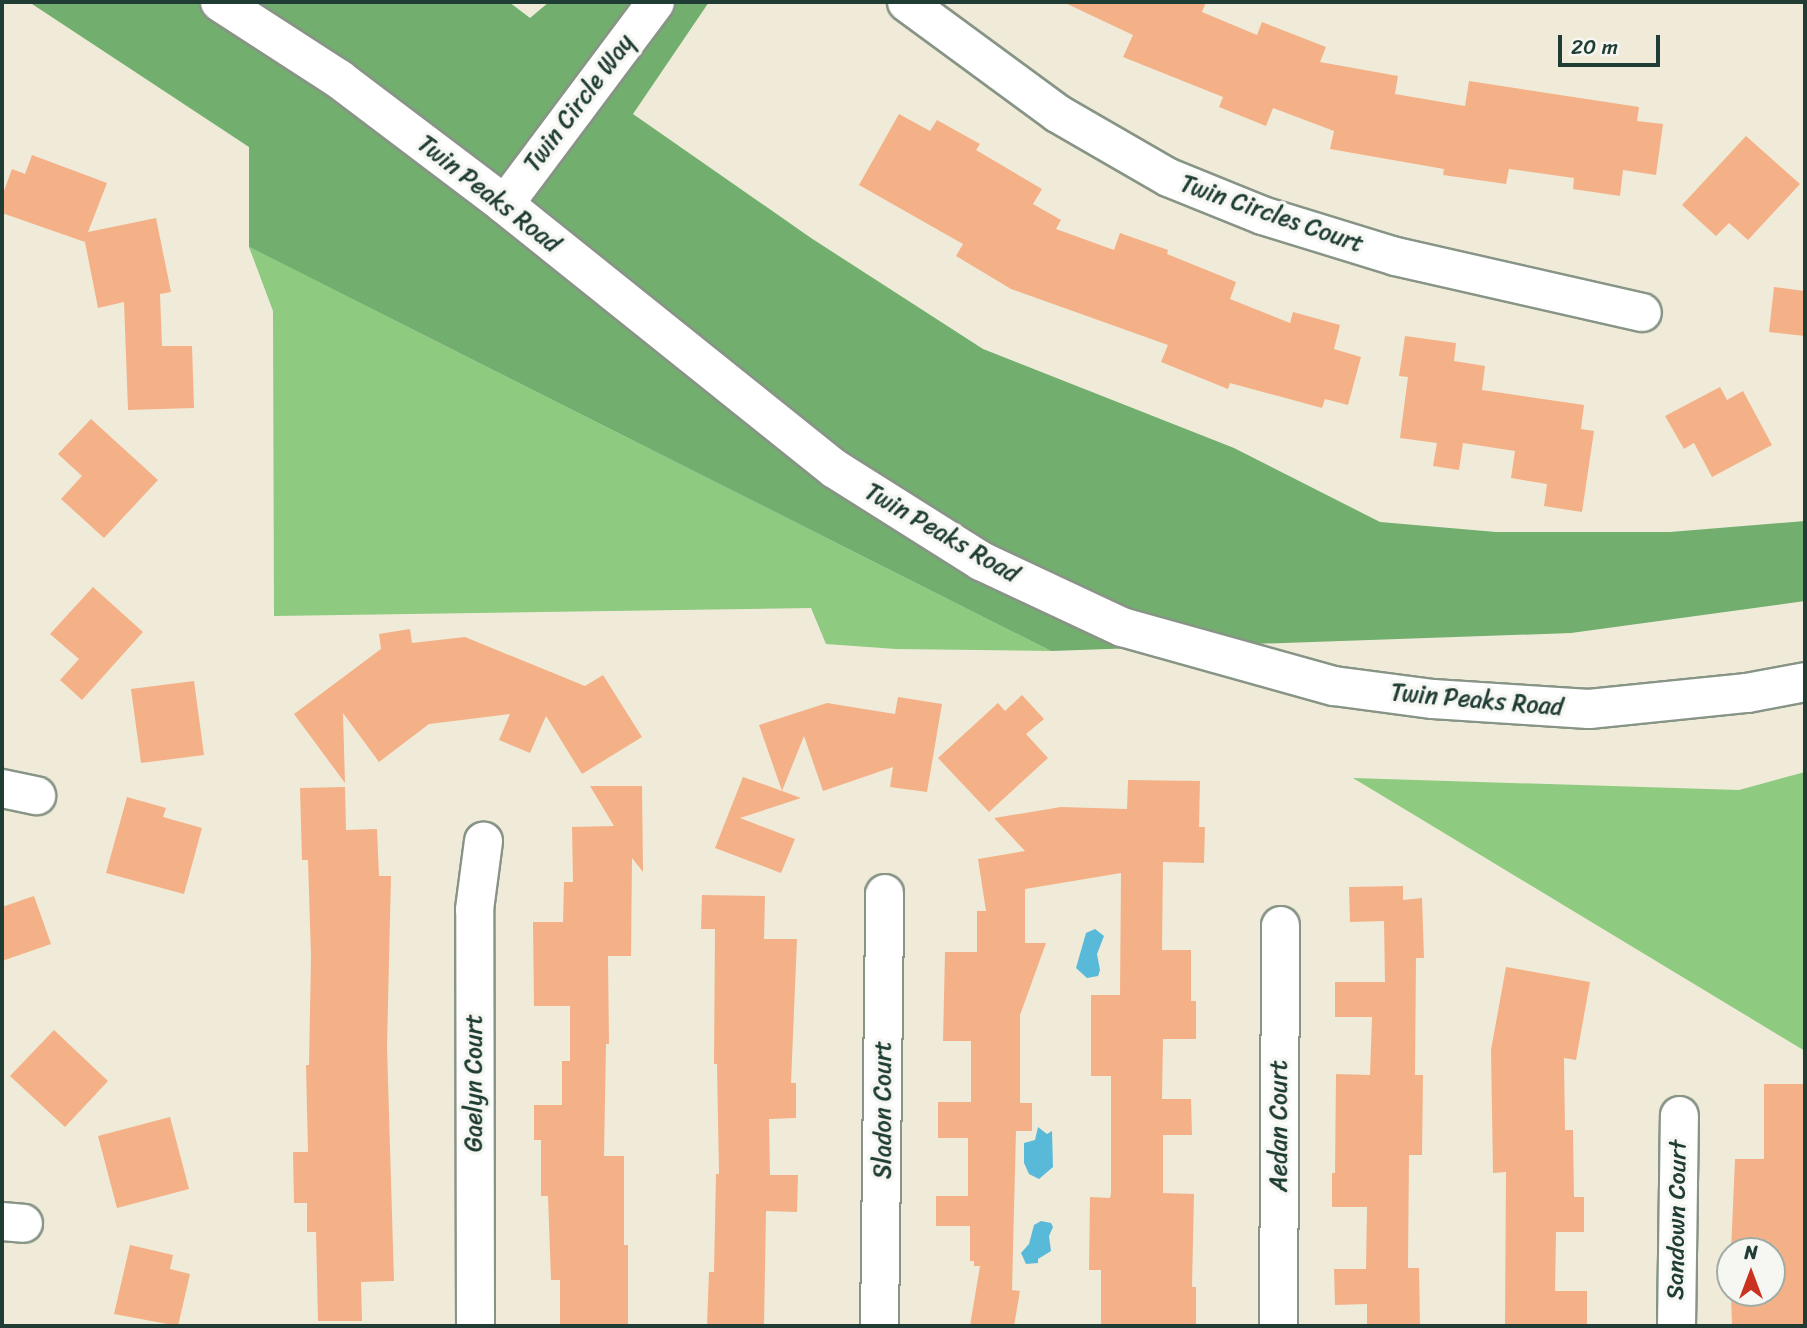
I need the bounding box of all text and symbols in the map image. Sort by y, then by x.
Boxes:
scale bar [1562,21,1664,65]
street label: Twin Circle Way [518,28,640,178]
text: 20 m [1571,28,1618,66]
street label: Twin Peaks Road [412,129,566,259]
street label: Twin Circles Court [1176,169,1368,259]
street label: Twin Peaks Road [859,477,1025,589]
street label: Twin Peaks Road [1389,678,1565,722]
street label: Gaelyn Court [460,1014,488,1152]
street label: Sladon Court [869,1041,897,1179]
street label: Aedan Court [1265,1060,1293,1192]
street label: Sandown Court [1661,1139,1693,1301]
text: N [1744,1236,1758,1269]
north arrow [1716,1237,1786,1307]

